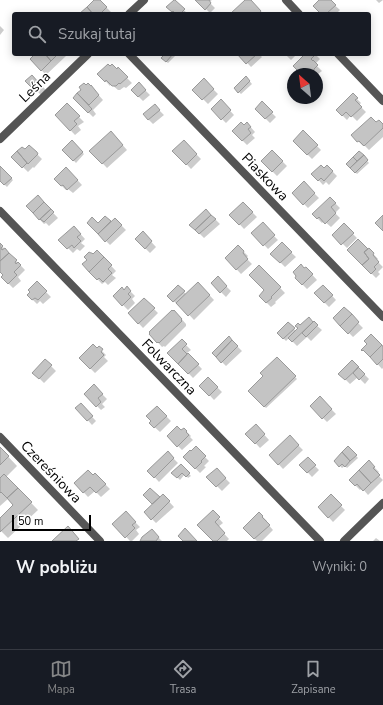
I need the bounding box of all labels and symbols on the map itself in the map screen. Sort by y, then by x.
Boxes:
street label: Leśna [15,67,55,107]
north arrow [287,68,323,104]
street label: Piaskowa [237,149,293,205]
street label: Folwarczna [137,335,201,399]
street label: Czereśniowa [16,437,86,507]
scale bar [12,513,91,532]

